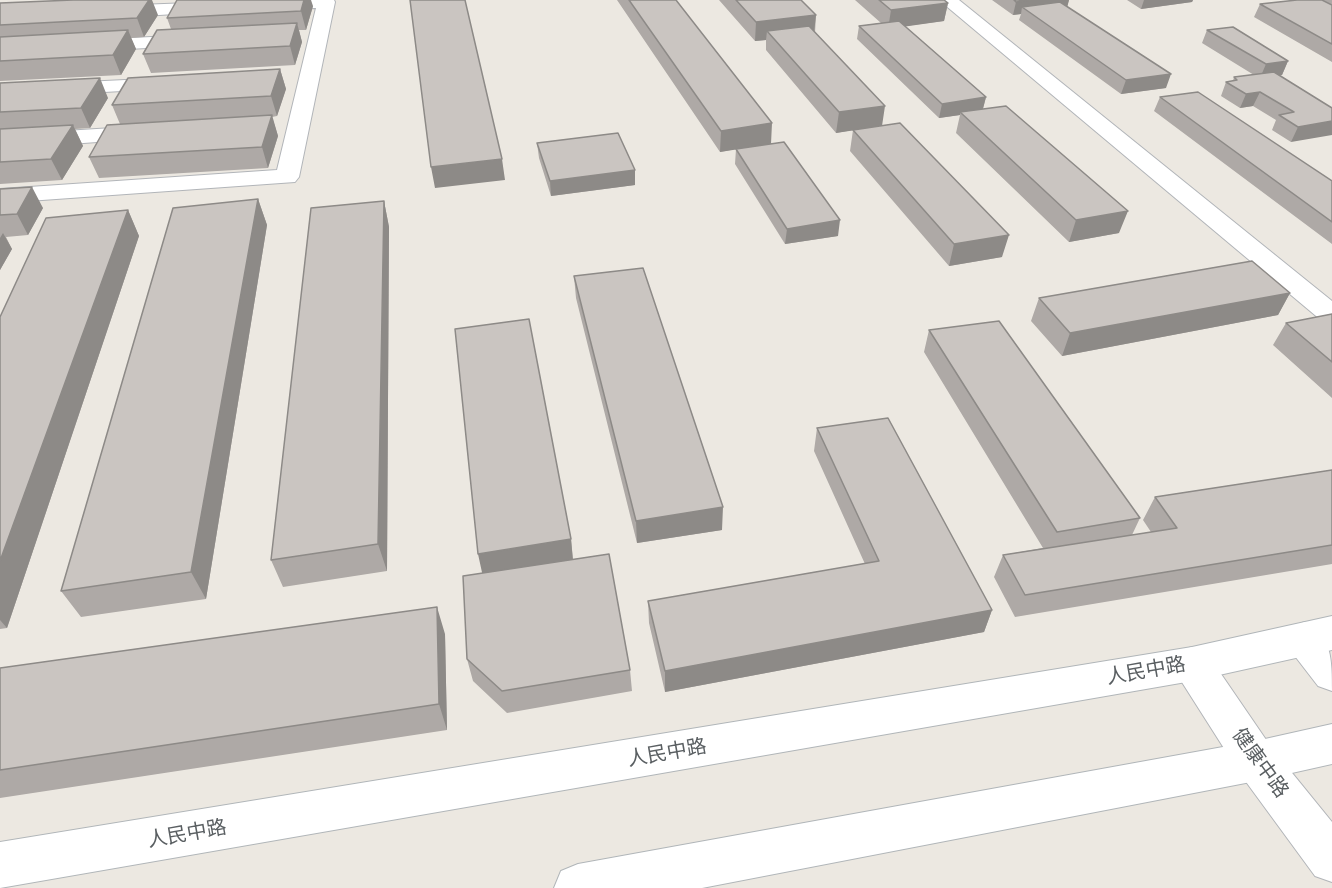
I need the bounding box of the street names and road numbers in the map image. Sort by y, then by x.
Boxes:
street label: 人民中路 [1105,652,1187,690]
street label: 健康中路 [1227,724,1293,802]
street label: 人民中路 [626,734,708,772]
street label: 人民中路 [146,815,228,853]

